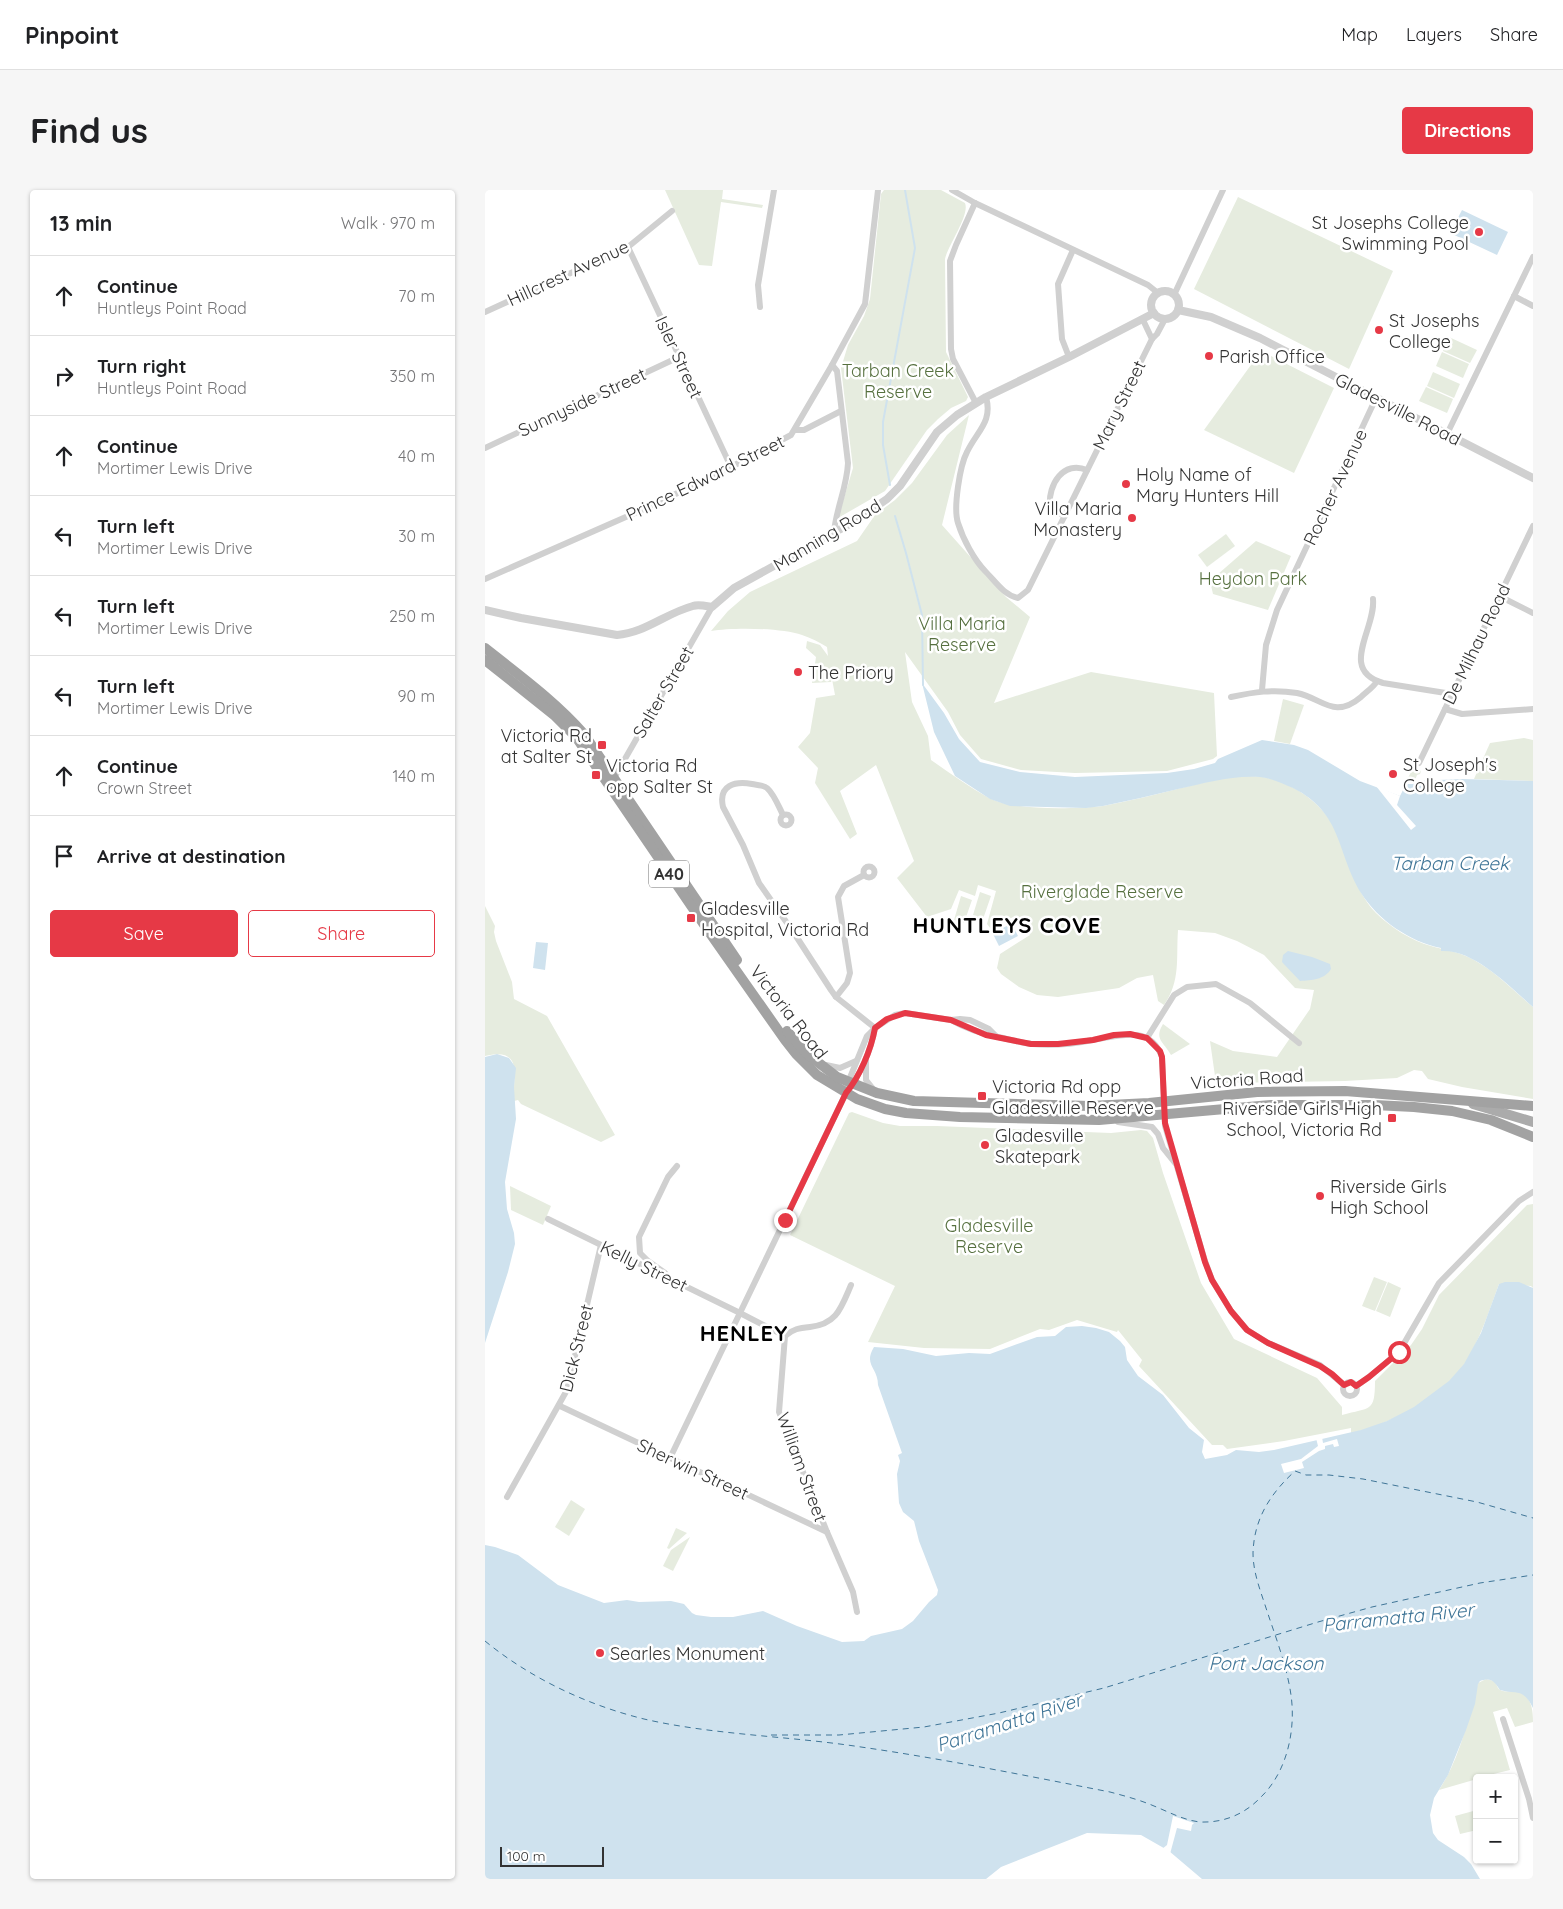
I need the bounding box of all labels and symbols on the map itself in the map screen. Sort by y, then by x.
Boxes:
place label: St Josephs College Swimming Pool [1312,211,1469,255]
marker: St Josephs College Swimming Pool [1473,226,1485,238]
street label: Hillcrest Avenue [503,235,633,311]
place label: St Josephs College [1389,309,1480,353]
street label: Isler Street [650,312,708,402]
marker: St Josephs College [1373,324,1385,336]
place label: Parish Office [1219,345,1325,368]
marker: Parish Office [1203,350,1215,362]
street label: Mary Street [1087,356,1151,454]
park label: Tarban Creek Reserve [842,359,954,403]
street label: Sunnyside Street [514,362,650,442]
street label: Gladesville Road [1331,367,1465,451]
street label: Rocher Avenue [1298,425,1372,549]
street label: Prince Edward Street [622,430,788,526]
place label: Holy Name of Mary Hunters Hill [1136,463,1279,507]
marker: Holy Name of Mary Hunters Hill [1120,478,1132,490]
street label: Manning Road [769,494,885,576]
place label: Villa Maria Monastery [1033,497,1122,541]
marker: Villa Maria Monastery [1126,512,1138,524]
park label: Heydon Park [1199,567,1307,590]
street label: De Milhau Road [1437,580,1515,708]
park label: Villa Maria Reserve [918,612,1006,656]
street label: Salter Street [627,642,699,742]
place label: The Priory [808,661,894,684]
marker: The Priory [792,666,804,678]
place label: Victoria Rd at Salter St [500,724,592,768]
marker: Victoria Rd at Salter St [596,739,608,751]
place label: St Joseph's College [1403,753,1497,797]
place label: Victoria Rd opp Salter St [606,754,713,798]
marker: St Joseph's College [1387,768,1399,780]
marker: Victoria Rd opp Salter St [590,769,602,781]
water label: Tarban Creek [1391,851,1511,875]
road number: A40 [649,861,689,888]
park label: Riverglade Reserve [1021,880,1183,903]
place label: Gladesville Hospital, Victoria Rd [701,897,869,941]
district label: HUNTLEYS COVE [913,911,1101,939]
marker: Gladesville Hospital, Victoria Rd [685,912,697,924]
street label: Victoria Road [745,960,833,1064]
street label: Victoria Road [1190,1064,1304,1094]
place label: Victoria Rd opp Gladesville Reserve [992,1075,1154,1119]
marker: Victoria Rd opp Gladesville Reserve [976,1090,988,1102]
place label: Riverside Girls High School, Victoria Rd [1222,1097,1382,1141]
marker: Riverside Girls High School, Victoria Rd [1386,1112,1398,1124]
place label: Gladesville Skatepark [995,1124,1084,1168]
marker: Gladesville Skatepark [979,1139,991,1151]
place label: Riverside Girls High School [1330,1175,1447,1219]
marker: Riverside Girls High School [1314,1190,1326,1202]
route end [774,1209,797,1232]
park label: Gladesville Reserve [945,1214,1033,1258]
street label: Kelly Street [597,1235,691,1297]
street label: Dick Street [554,1302,598,1394]
district label: HENLEY [700,1319,788,1347]
route start [1388,1341,1411,1364]
street label: William Street [772,1409,832,1525]
street label: Sherwin Street [634,1433,752,1505]
water label: Parramatta River [1321,1597,1477,1637]
place label: Searles Monument [610,1642,765,1665]
marker: Searles Monument [594,1647,606,1659]
water label: Port Jackson [1208,1651,1325,1675]
water label: Parramatta River [933,1686,1087,1757]
scale bar [500,1844,604,1867]

